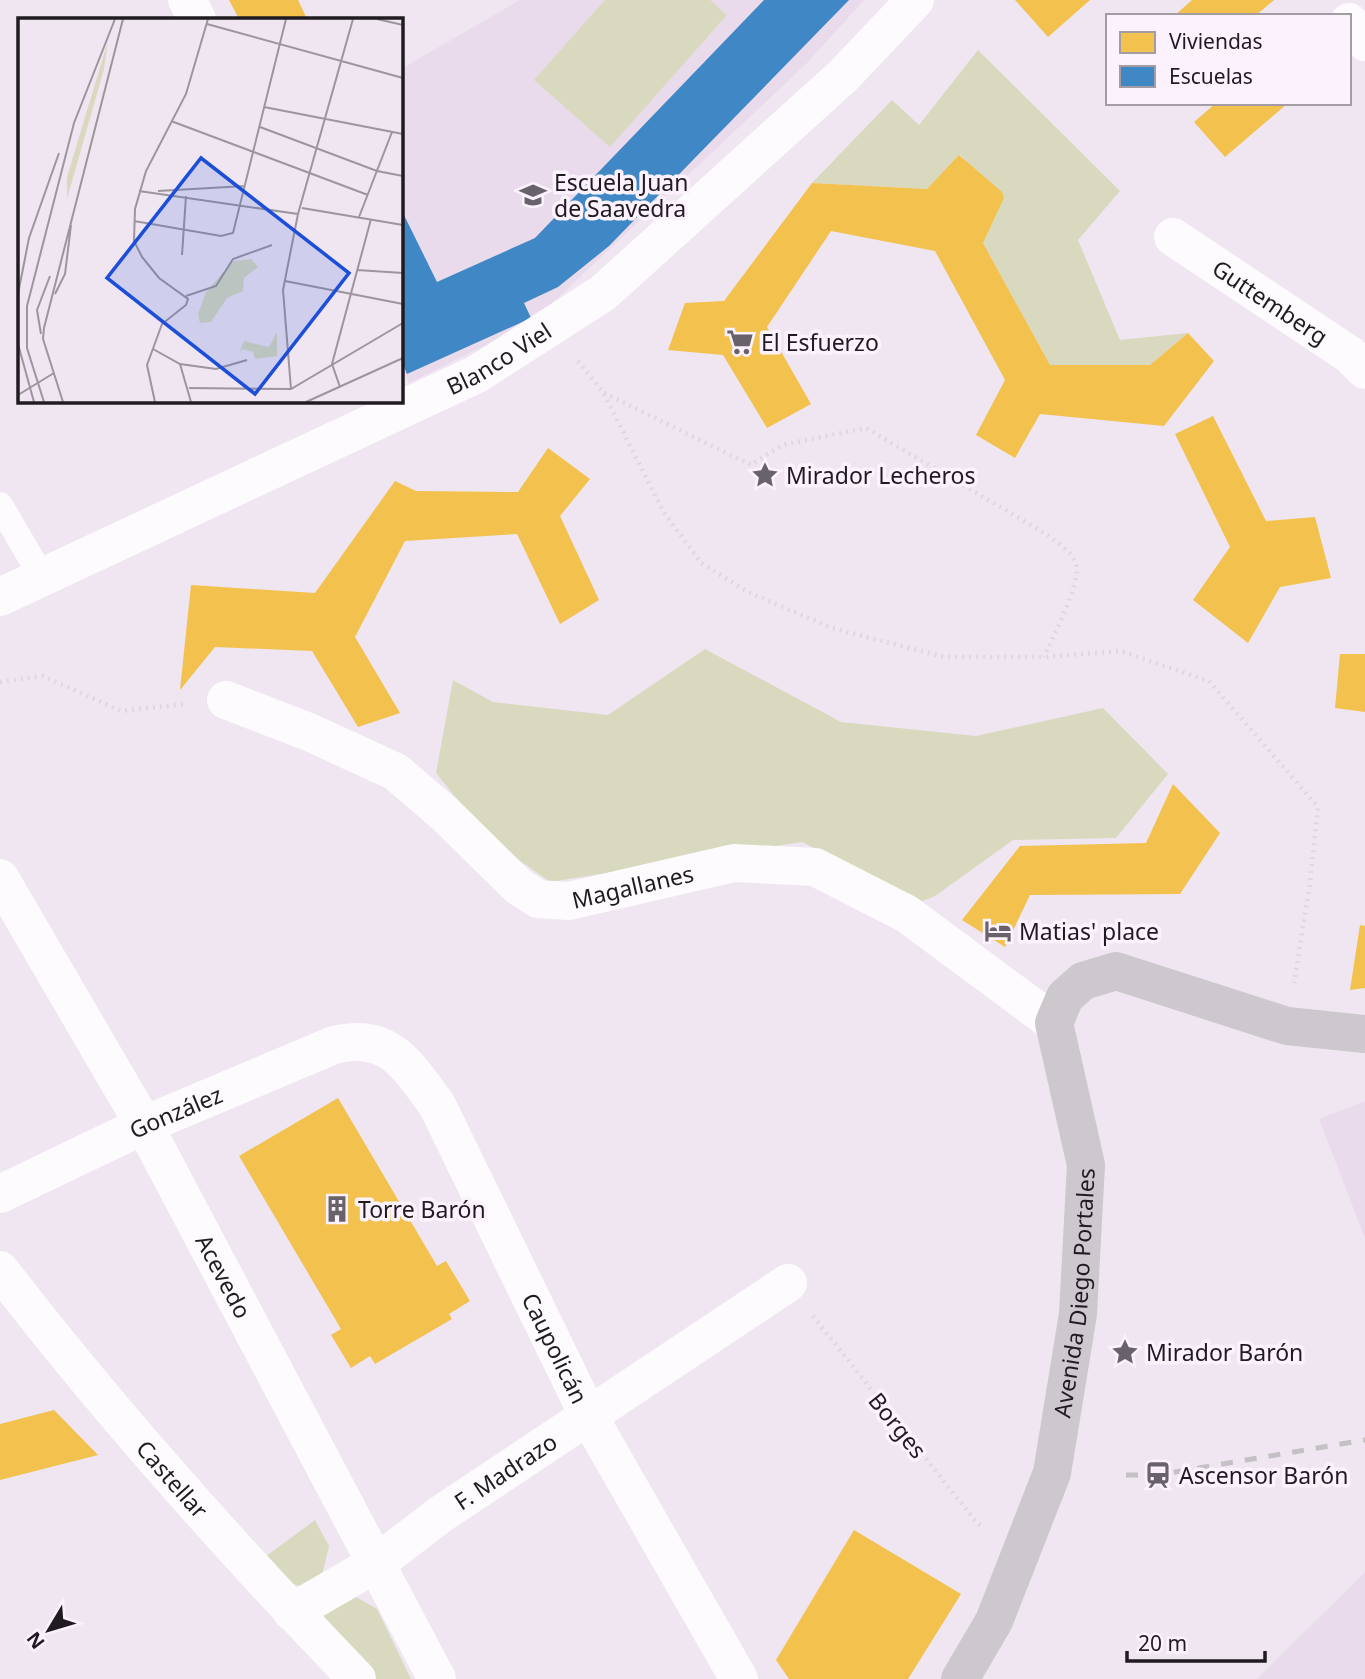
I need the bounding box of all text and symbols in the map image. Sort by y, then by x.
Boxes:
legend [1106,14,1351,105]
inset map [18,18,402,402]
text: Viviendas [1169,27,1263,55]
text: Escuelas [1169,62,1253,90]
place label: Escuela Juan de Saavedra [554,166,688,224]
school or university icon: Escuela Juan de Saavedra [518,180,548,210]
street label: Guttemberg [1206,252,1334,352]
street label: Blanco Viel [441,314,557,402]
place label: El Esfuerzo [761,326,879,358]
supermarket icon: El Esfuerzo [725,327,755,357]
place label: Mirador Lecheros [786,459,976,491]
place icon: Mirador Lecheros [750,460,780,490]
street label: Magallanes [569,857,697,916]
place label: Matias' place [1019,915,1159,947]
hotel icon: Matias' place [983,916,1013,946]
street label: González [124,1078,227,1146]
street label: Avenida Diego Portales [1045,1167,1102,1420]
place label: Torre Barón [358,1193,486,1225]
building icon: Torre Barón [322,1194,352,1224]
street label: Acevedo [189,1229,259,1324]
street label: Caupolicán [515,1287,596,1409]
place label: Mirador Barón [1146,1336,1303,1368]
place icon: Mirador Barón [1110,1337,1140,1367]
street label: Borges [862,1385,934,1465]
street label: F. Madrazo [448,1425,563,1517]
street label: Castellar [130,1433,216,1525]
place label: Ascensor Barón [1179,1459,1348,1491]
station icon: Ascensor Barón [1143,1460,1173,1490]
north arrow [14,1595,84,1665]
scale bar [1127,1620,1265,1664]
text: N [21,1626,51,1655]
text: 20 m [1138,1629,1187,1657]

